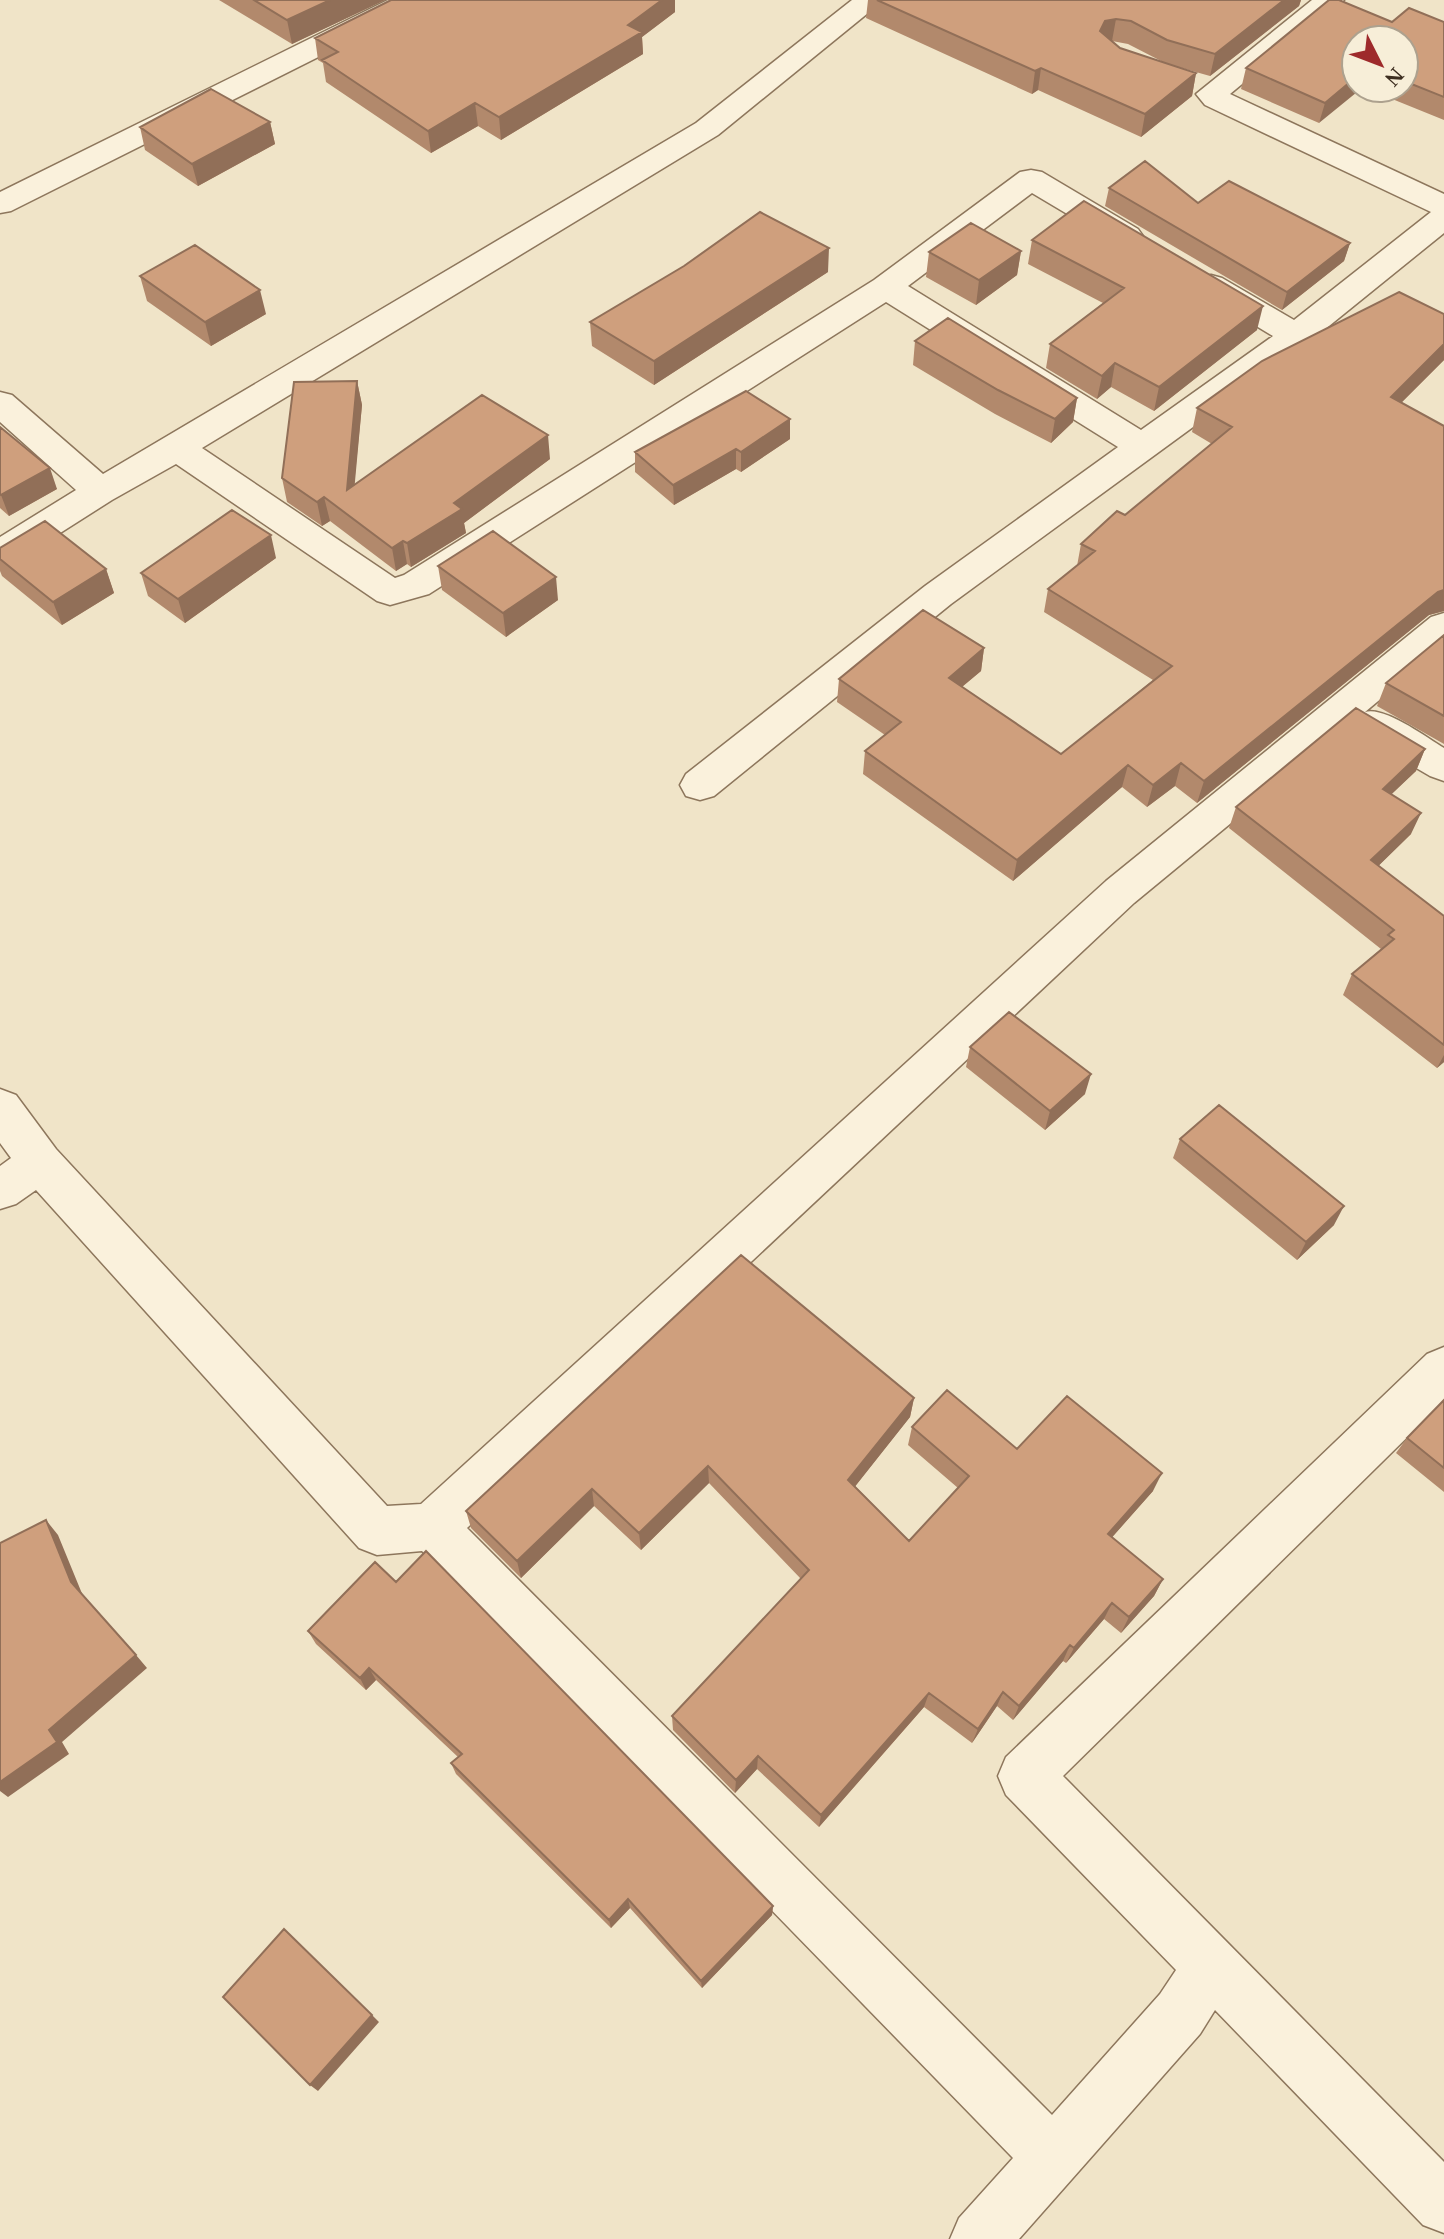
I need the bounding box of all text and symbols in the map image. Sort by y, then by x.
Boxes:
north arrow [1340,24,1420,104]
text: N [1380,63,1409,91]

